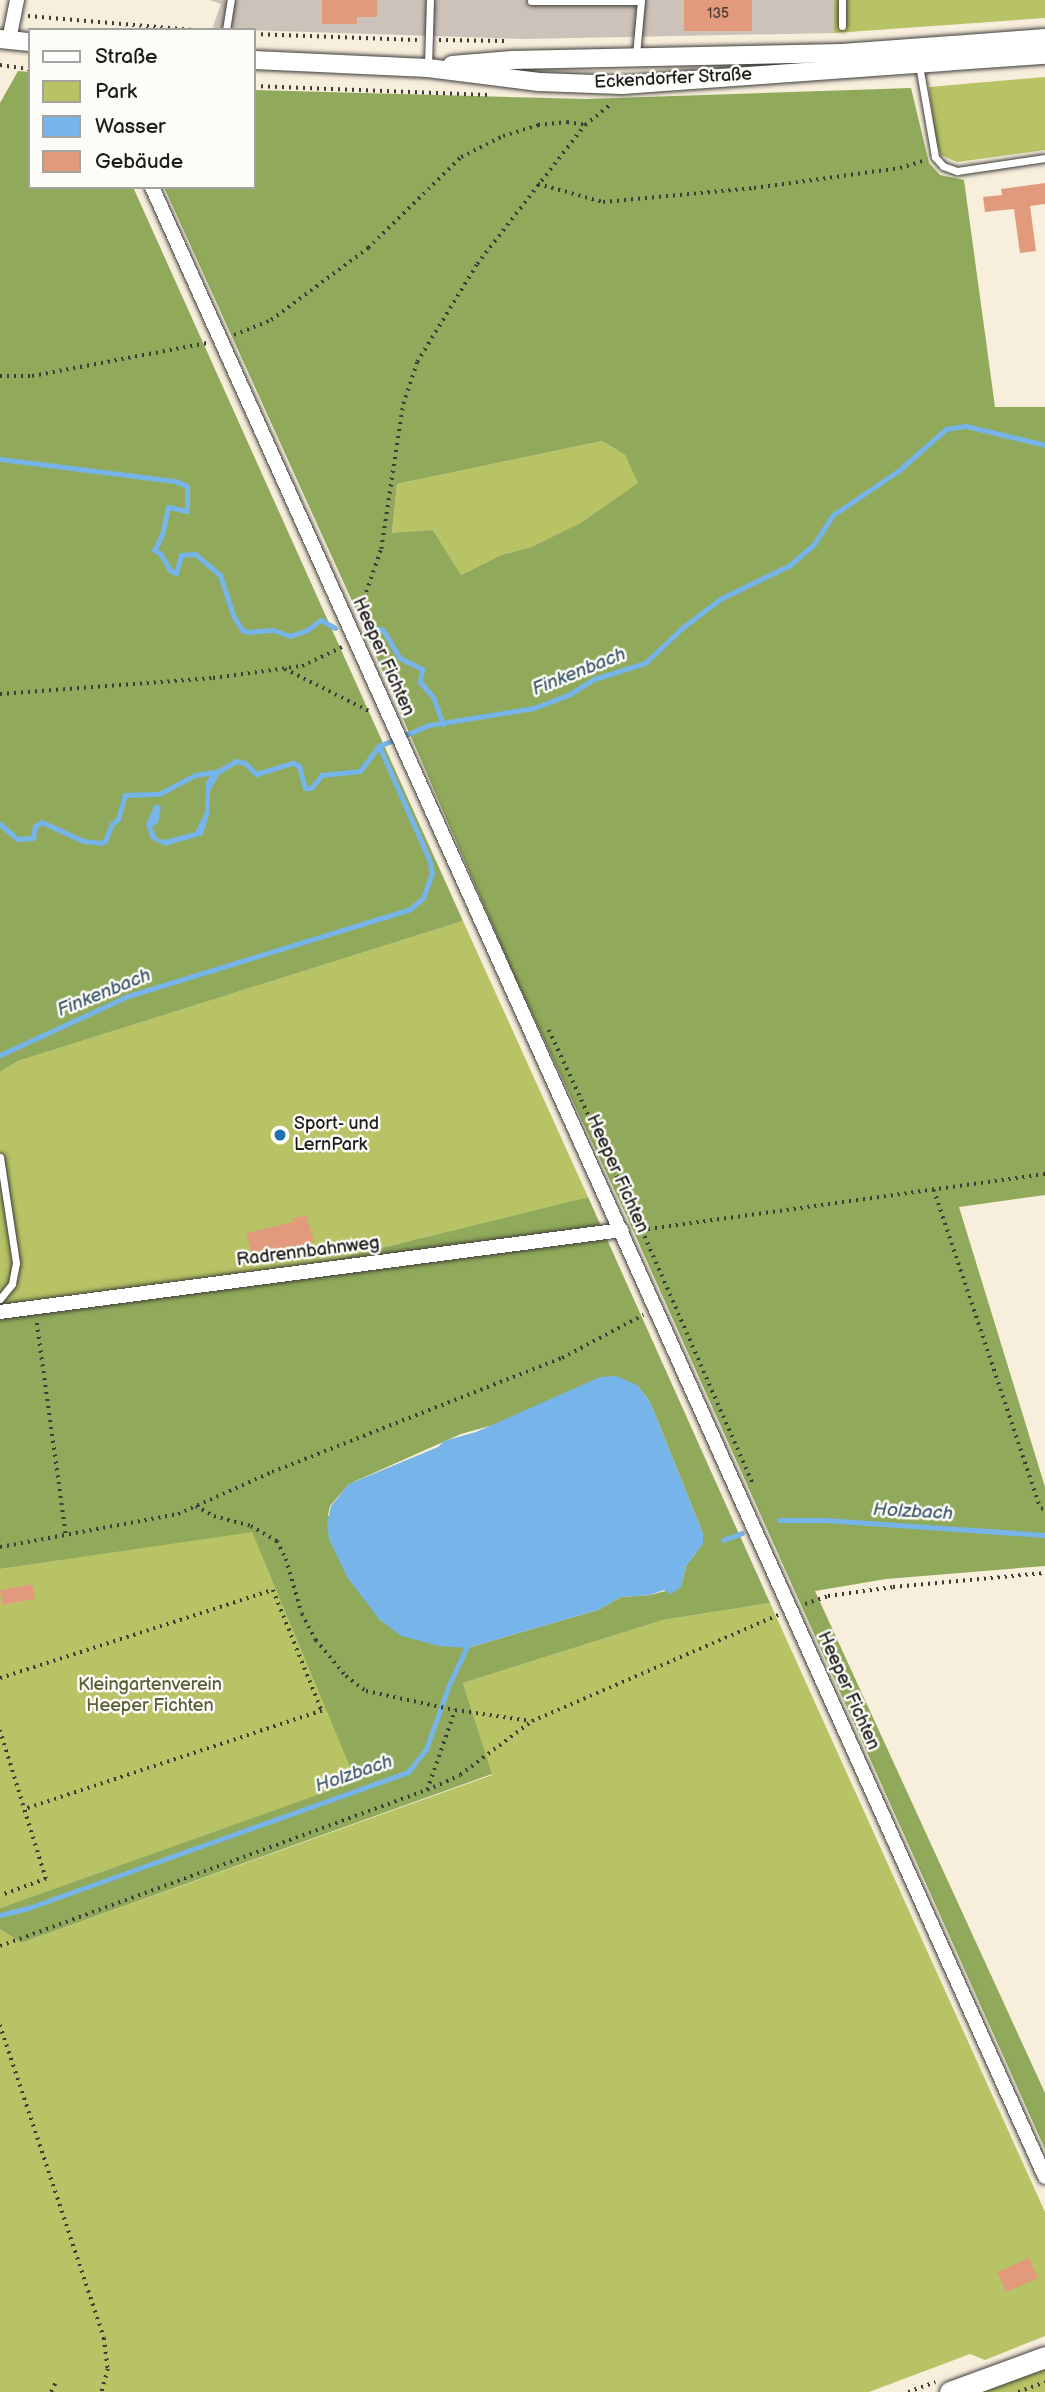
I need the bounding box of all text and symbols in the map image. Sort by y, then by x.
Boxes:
house number: 135 [707,6,729,22]
legend [28,28,256,189]
text: Straße [95,44,157,69]
street label: Eckendorfer Straße [593,64,753,94]
text: Park [95,79,137,104]
text: Wasser [95,114,166,139]
text: Gebäude [95,149,183,174]
street label: Heeper Fichten [347,594,419,720]
water label: Finkenbach [529,643,629,701]
water label: Finkenbach [54,964,154,1022]
street label: Heeper Fichten [581,1111,653,1237]
place label: Sport- und LernPark [294,1114,380,1156]
marker: Sport- und LernPark [272,1127,288,1143]
street label: Radrennbahnweg [235,1233,381,1271]
water label: Holzbach [872,1499,954,1525]
street label: Heeper Fichten [812,1628,884,1754]
park label: Kleingartenverein Heeper Fichten [78,1675,222,1718]
water label: Holzbach [312,1750,396,1798]

